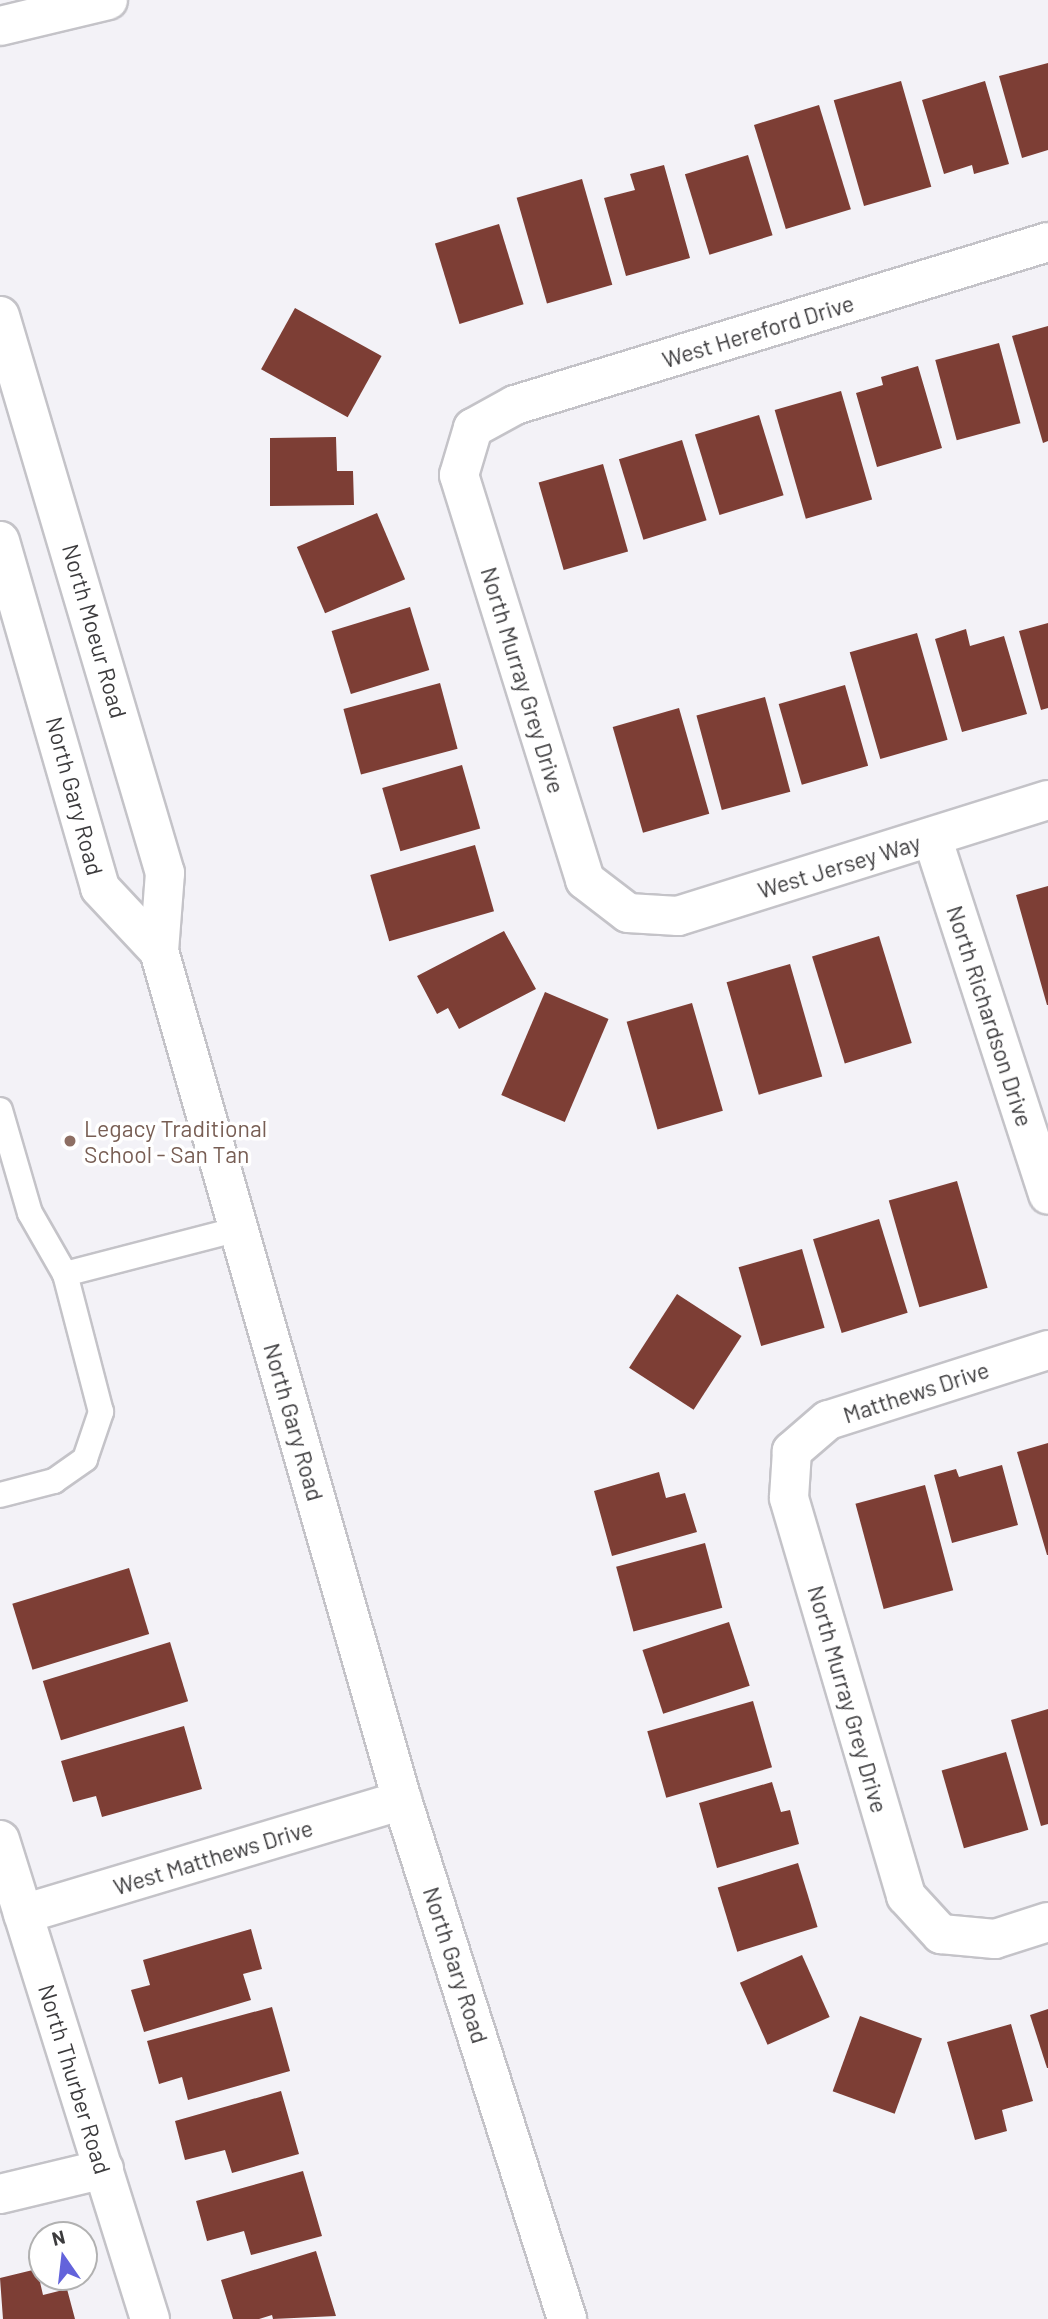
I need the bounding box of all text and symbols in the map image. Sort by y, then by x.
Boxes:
street label: West Hereford Drive [659,289,857,373]
street label: North Moeur Road [57,541,133,721]
street label: North Murray Grey Drive [475,564,571,796]
street label: North Gary Road [41,714,109,878]
street label: West Jersey Way [754,828,924,904]
street label: North Richardson Drive [941,902,1039,1130]
place label: Legacy Traditional School - San Tan [84,1114,267,1168]
marker: Legacy Traditional School - San Tan [62,1133,78,1149]
street label: North Gary Road [258,1340,330,1504]
street label: Matthews Drive [840,1355,992,1429]
street label: North Murray Grey Drive [802,1582,894,1816]
street label: West Matthews Drive [110,1814,316,1900]
street label: North Gary Road [418,1883,494,2047]
street label: North Thurber Road [33,1981,117,2177]
north arrow [28,2221,98,2291]
text: N [49,2224,67,2250]

